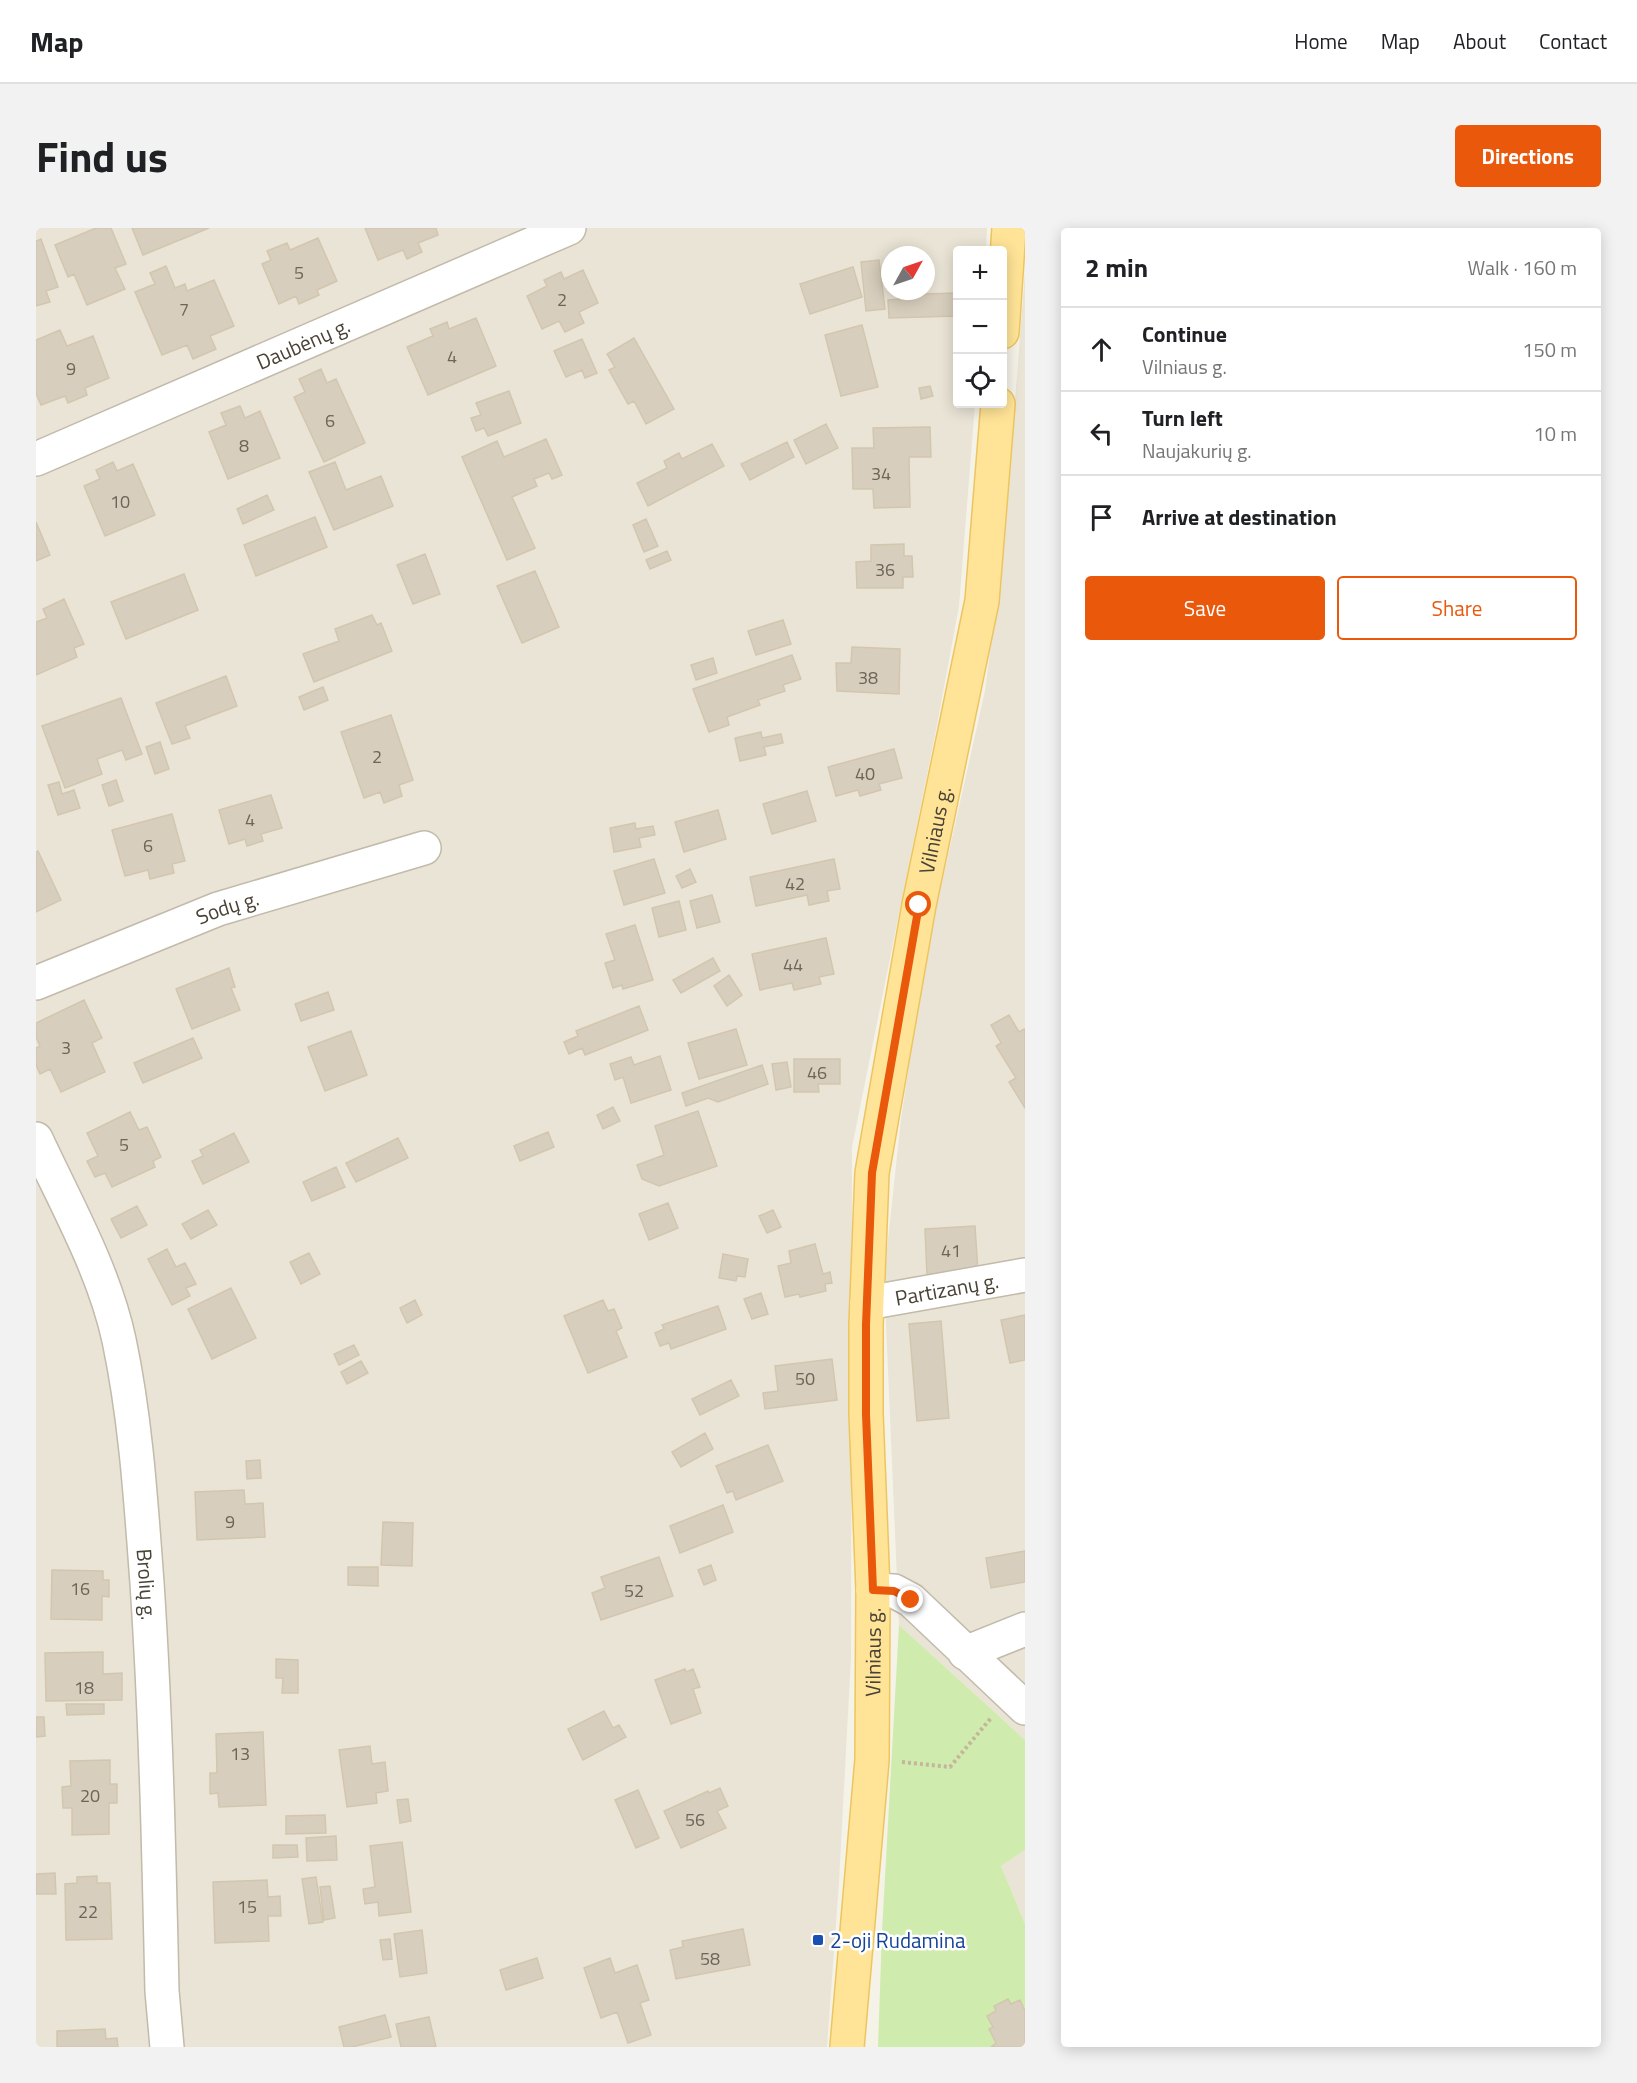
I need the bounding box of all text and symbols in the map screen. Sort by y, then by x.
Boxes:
text: Map [30,20,84,63]
text: Home [1294,25,1348,57]
text: Map [1381,25,1420,57]
text: About [1453,25,1506,57]
text: Contact [1539,25,1607,57]
text: Find us [36,124,168,188]
button: Directions [1455,125,1601,187]
north arrow [881,246,935,300]
map controls [953,246,1007,408]
button: + [953,246,1007,300]
text: 2 min [1085,248,1148,287]
text: Walk · 160 m [1468,252,1577,283]
house number: 5 [294,259,304,286]
house number: 2 [557,286,567,313]
house number: 7 [179,296,189,323]
button: − [953,300,1007,354]
street label: Daubėnų g. [251,309,355,378]
text: Continue [1142,317,1227,351]
icon: ahead [1085,333,1118,366]
text: 150 m [1522,334,1577,365]
house number: 4 [447,343,457,370]
text: Vilniaus g. [1142,351,1227,382]
button: locate [953,354,1007,408]
house number: 9 [66,355,76,382]
text: Turn left [1142,401,1223,435]
house number: 6 [325,407,335,434]
icon: left [1085,417,1118,450]
text: 10 m [1533,418,1577,449]
house number: 8 [239,432,249,459]
text: Naujakurių g. [1142,435,1252,466]
house number: 34 [871,460,891,487]
house number: 10 [110,488,130,515]
text: Arrive at destination [1142,500,1337,534]
icon: arrive [1085,501,1118,534]
house number: 36 [875,556,895,583]
button: Save [1085,576,1325,640]
button: Share [1337,576,1577,640]
house number: 38 [858,664,878,691]
house number: 2 [372,743,382,770]
house number: 40 [855,760,875,787]
street label: Vilniaus g. [910,783,959,877]
house number: 4 [245,806,255,833]
house number: 6 [143,832,153,859]
house number: 42 [785,870,805,897]
street label: Sodų g. [191,882,263,932]
route start [905,891,931,917]
house number: 44 [783,951,803,978]
house number: 3 [61,1034,71,1061]
house number: 46 [807,1059,827,1086]
house number: 5 [119,1131,129,1158]
house number: 41 [941,1237,961,1264]
street label: Partizanų g. [892,1264,1001,1314]
house number: 50 [795,1365,815,1392]
house number: 9 [225,1508,235,1535]
street label: Brolių g. [128,1547,165,1621]
house number: 16 [70,1575,90,1602]
house number: 52 [624,1577,644,1604]
route end [897,1586,923,1612]
street label: Vilniaus g. [856,1607,889,1697]
house number: 18 [74,1674,94,1701]
house number: 13 [230,1740,250,1767]
house number: 20 [80,1782,100,1809]
house number: 56 [685,1806,705,1833]
house number: 15 [237,1893,257,1920]
house number: 22 [78,1898,98,1925]
place label: 2-oji Rudamina [830,1924,966,1956]
marker: 2-oji Rudamina [811,1933,825,1947]
house number: 58 [700,1945,720,1972]

